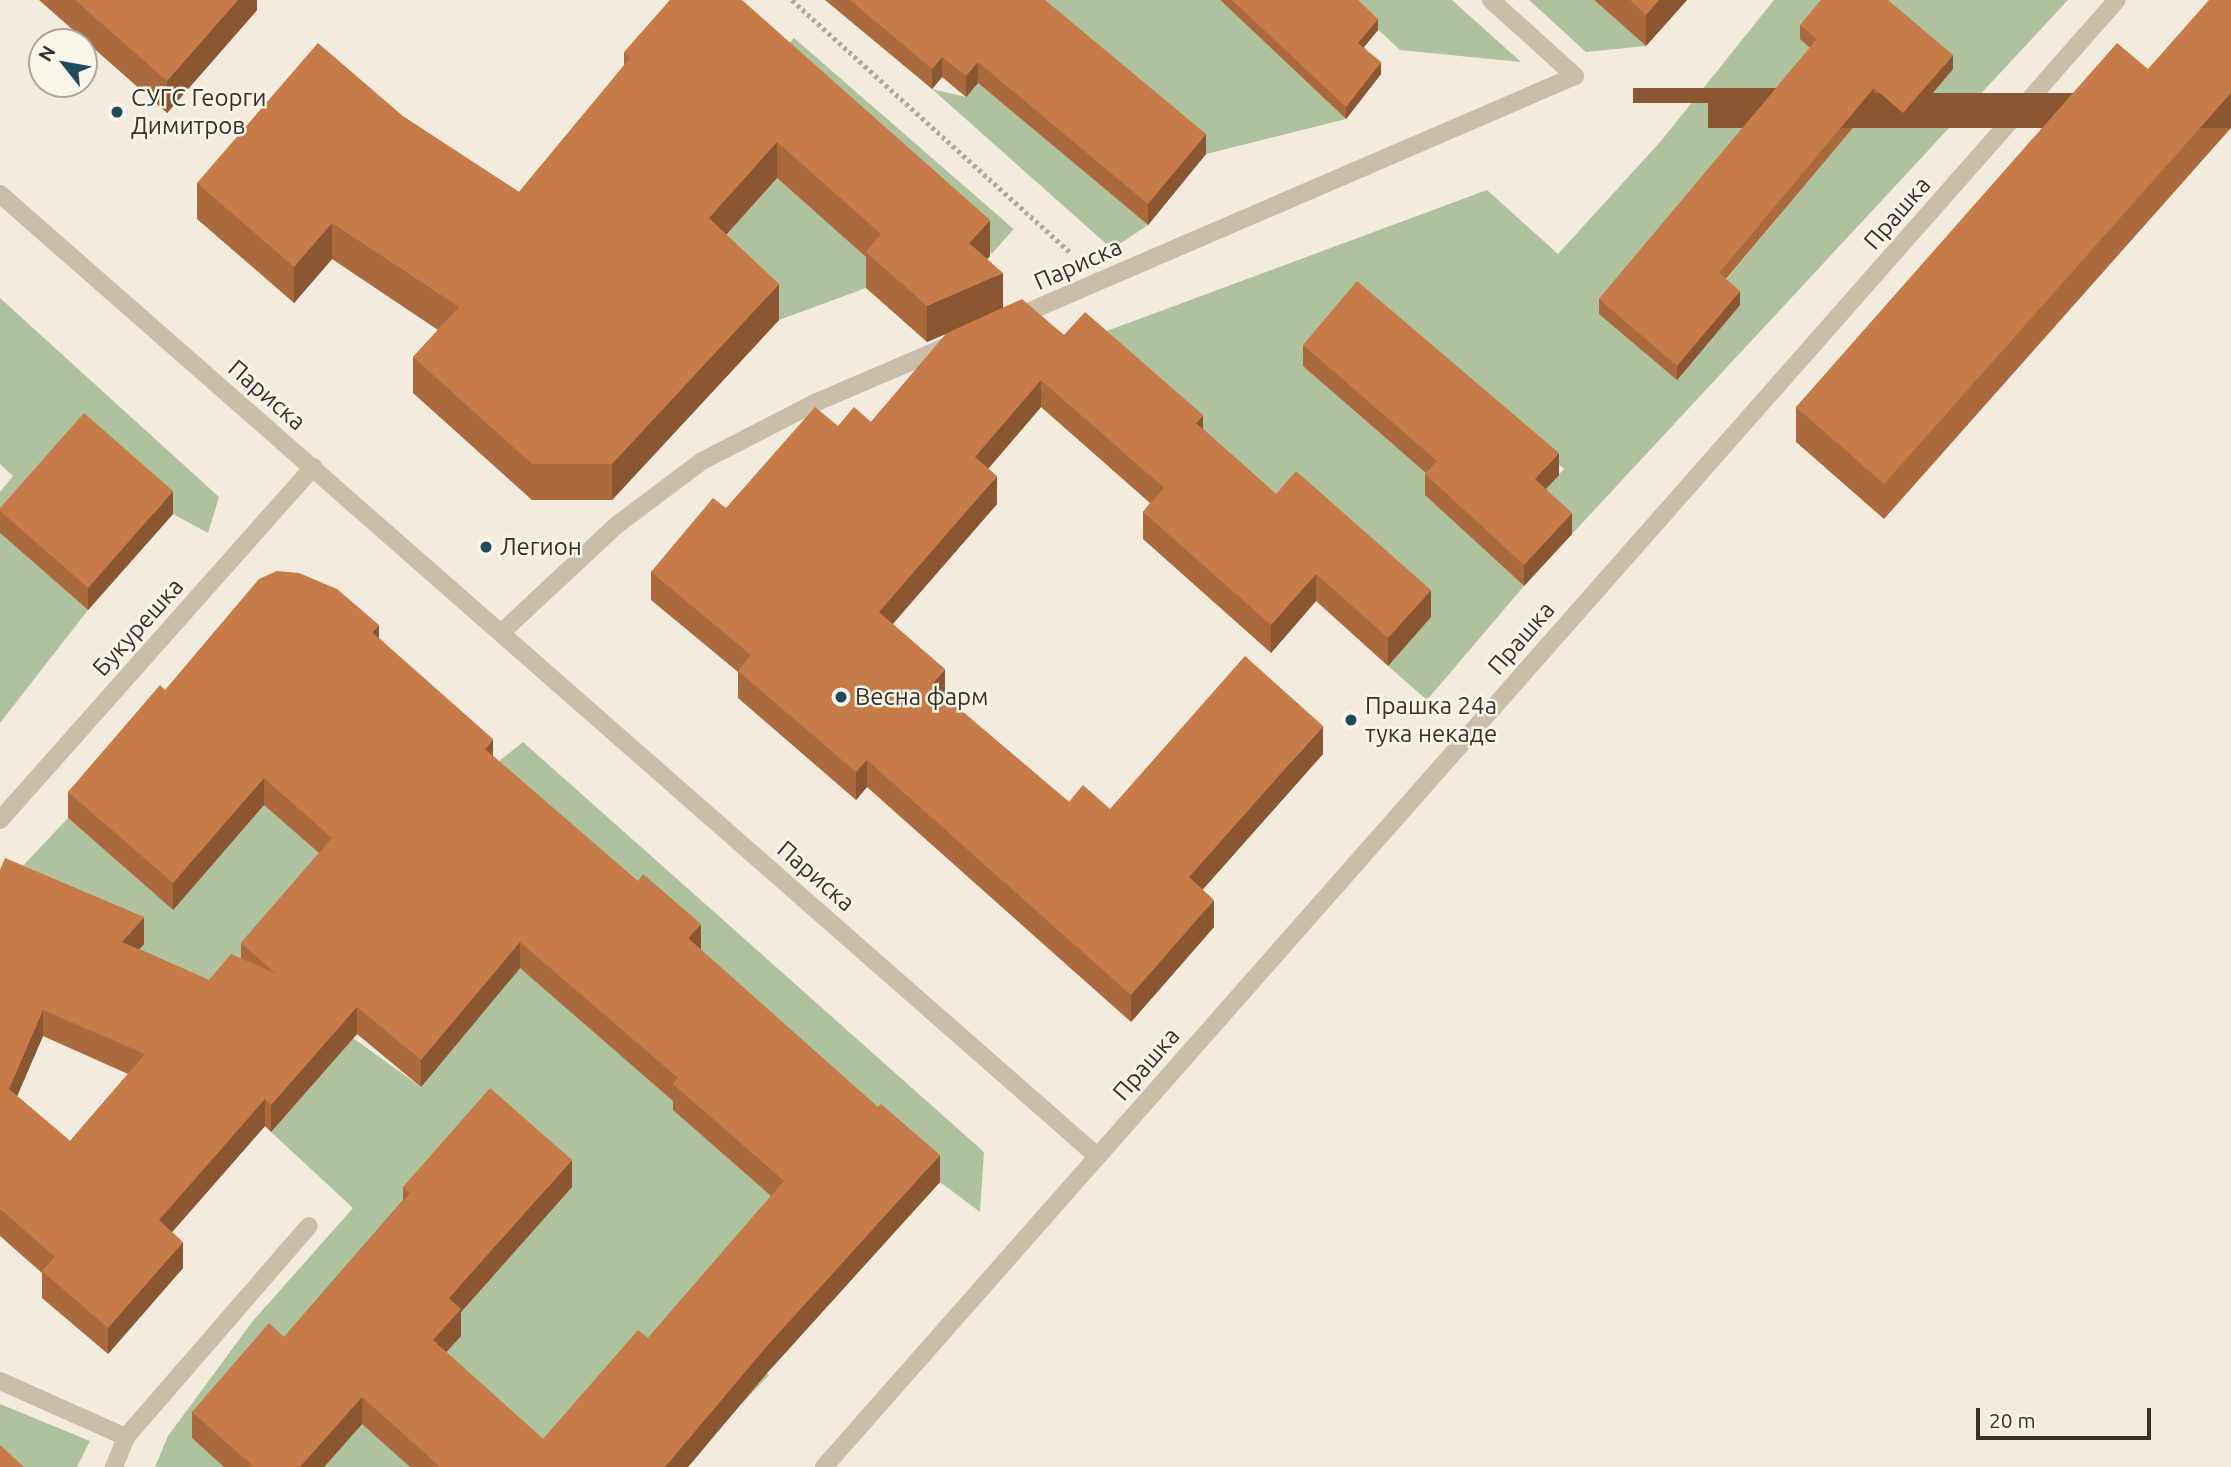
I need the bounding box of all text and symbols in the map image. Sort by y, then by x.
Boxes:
north arrow [28,28,98,98]
text: N [34,41,60,65]
place label: СУГС Георги Димитров [131,84,266,140]
marker: СУГС Георги Димитров [109,104,125,120]
street label: Прашка [1858,171,1936,255]
street label: Париска [1030,232,1126,296]
street label: Париска [222,354,312,436]
place label: Легион [500,533,582,561]
marker: Легион [478,539,494,555]
street label: Букурешка [87,572,189,682]
street label: Прашка [1482,596,1560,680]
place label: Весна фарм [855,683,989,711]
marker: Весна фарм [833,689,849,705]
place label: Прашка 24а тука некаде [1365,692,1497,748]
marker: Прашка 24а тука некаде [1343,712,1359,728]
street label: Париска [771,835,861,917]
street label: Прашка [1107,1022,1185,1106]
scale bar [1979,1394,2154,1438]
text: 20 m [1989,1408,2036,1432]

